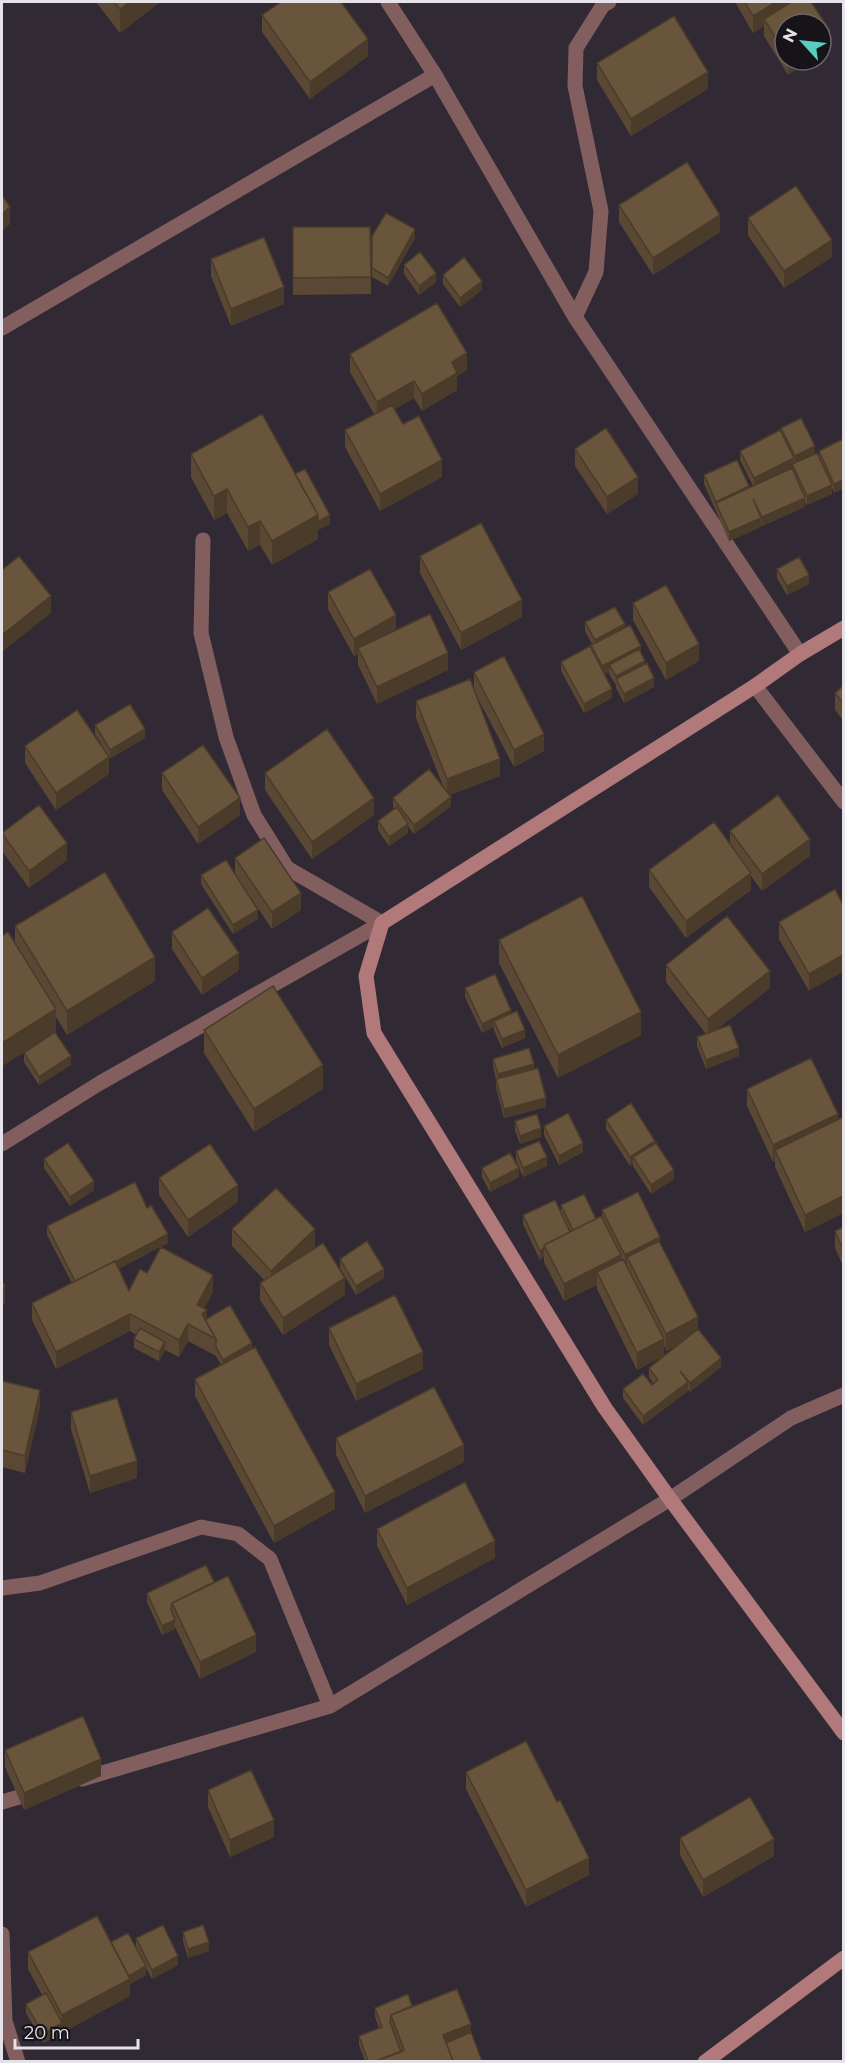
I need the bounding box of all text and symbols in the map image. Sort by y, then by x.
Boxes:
north arrow [773,12,833,72]
text: N [779,25,801,45]
scale bar [15,2012,138,2050]
text: 20 m [24,2022,70,2044]

